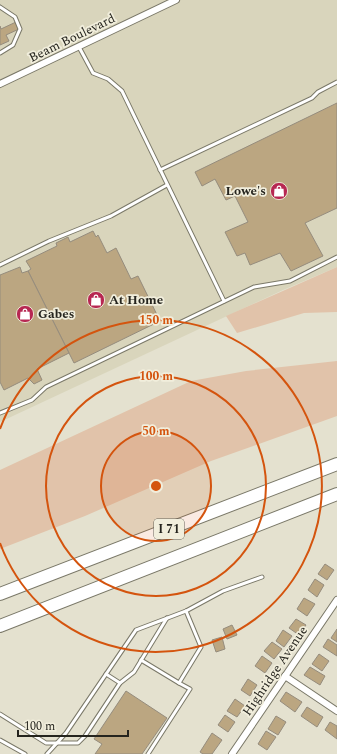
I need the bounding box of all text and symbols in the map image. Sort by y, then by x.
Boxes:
street label: Beam Boulevard [25,8,119,68]
place label: Lowe's [226,181,266,201]
shop icon: Lowe's [269,181,289,201]
shop icon: At Home [86,290,106,310]
place label: At Home [109,290,163,310]
shop icon: Gabes [15,304,35,324]
place label: Gabes [38,304,74,324]
text: 150 m [139,311,173,330]
text: 100 m [139,367,173,386]
text: 50 m [142,422,170,441]
centre of rings [149,479,163,493]
road number: I 71 [154,519,184,539]
street label: Highridge Avenue [237,622,313,720]
scale bar [18,712,128,738]
text: 100 m [24,717,55,736]

